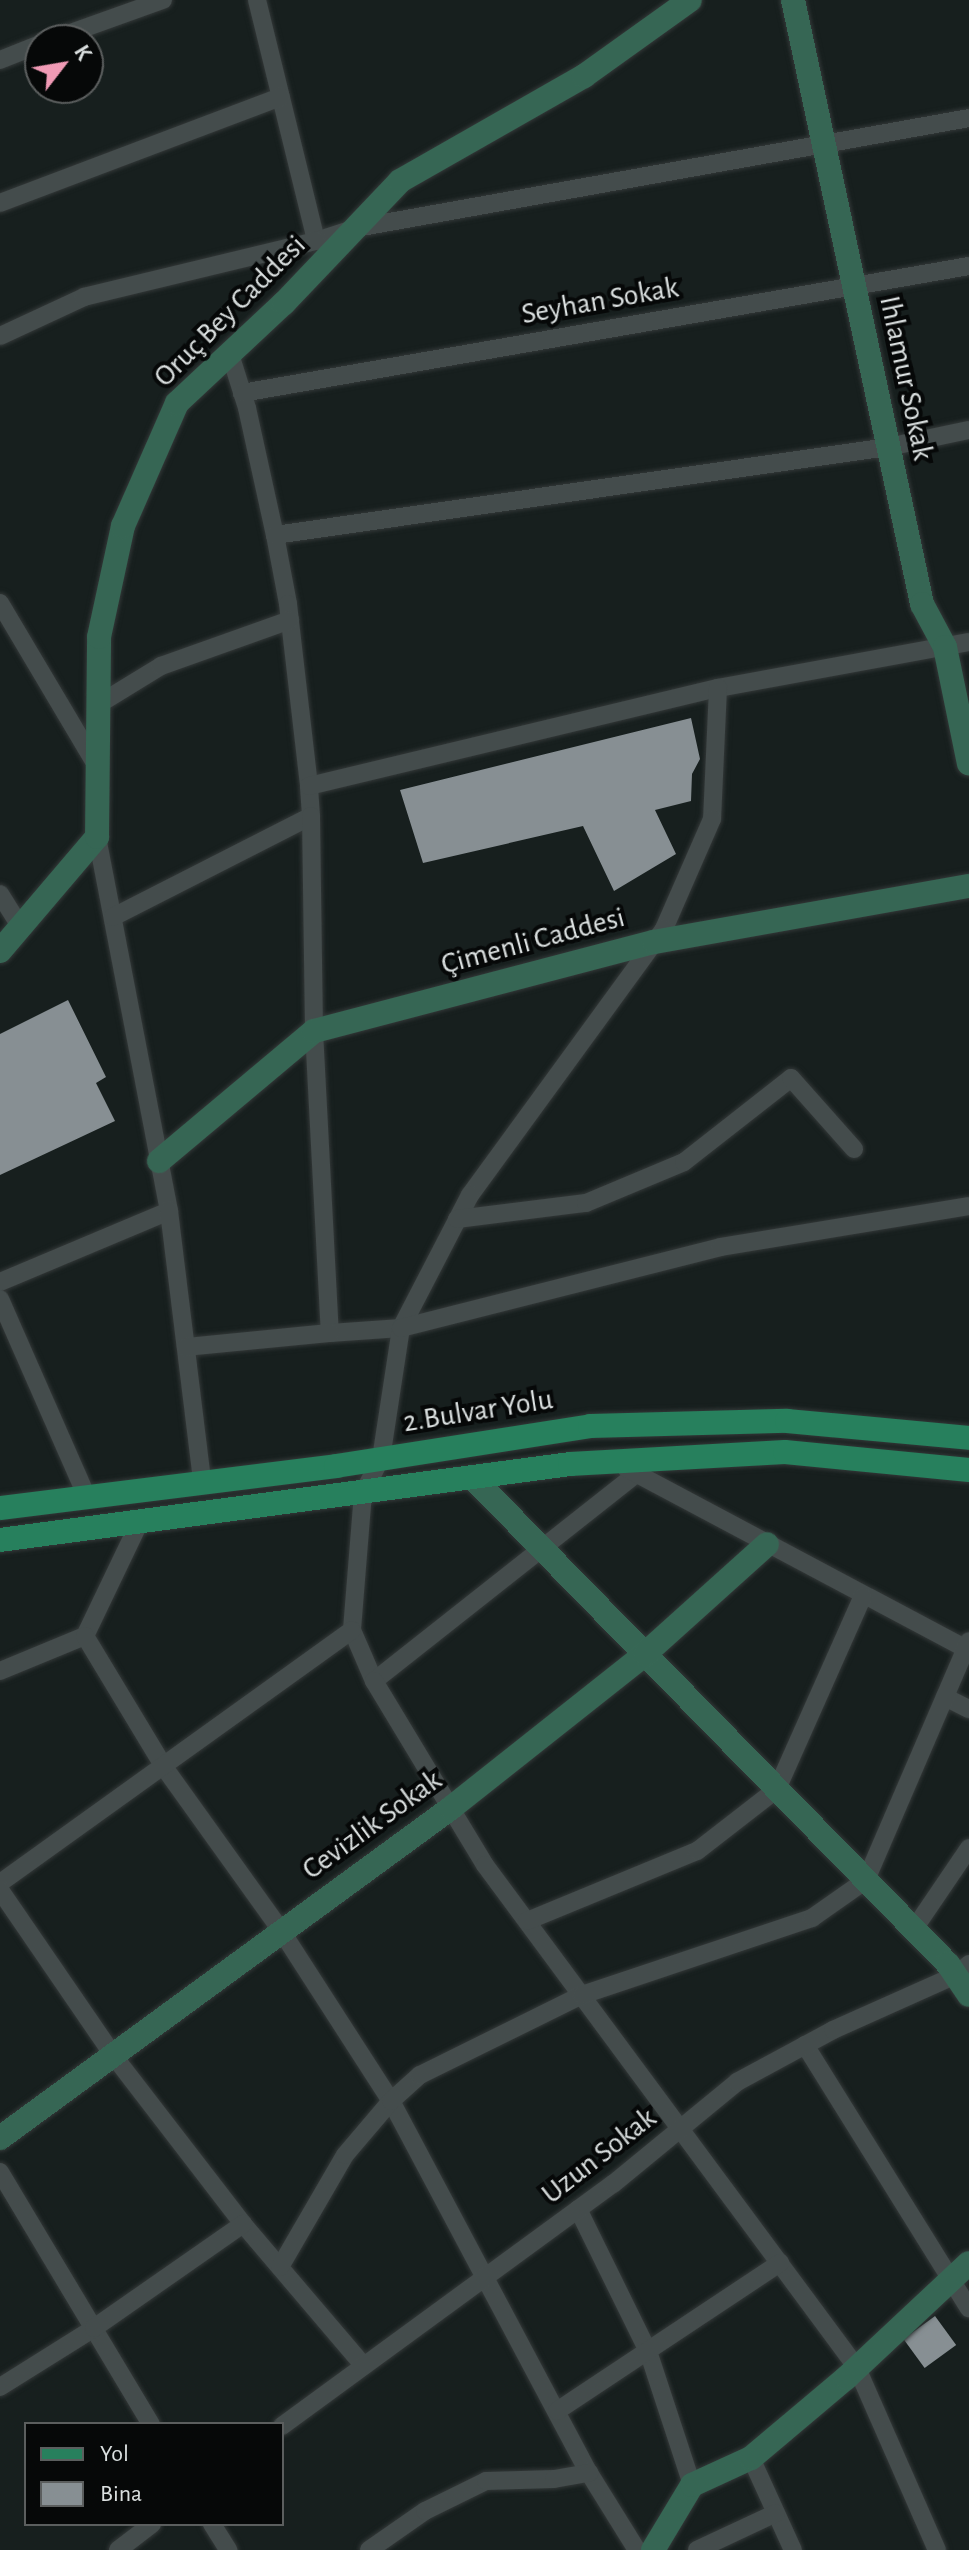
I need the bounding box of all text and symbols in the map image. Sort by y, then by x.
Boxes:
north arrow [24,24,104,104]
text: K [70,41,96,64]
street label: Oruç Bey Caddesi [146,227,314,395]
street label: Seyhan Sokak [519,269,681,333]
street label: Ihlamur Sokak [871,293,941,463]
street label: Çimenli Caddesi [437,899,629,983]
street label: 2.Bulvar Yolu [401,1381,555,1441]
street label: Cevizlik Sokak [295,1762,449,1888]
street label: Uzun Sokak [535,2100,663,2212]
legend [24,2422,284,2526]
text: Yol [100,2442,129,2466]
text: Bina [100,2482,142,2506]

